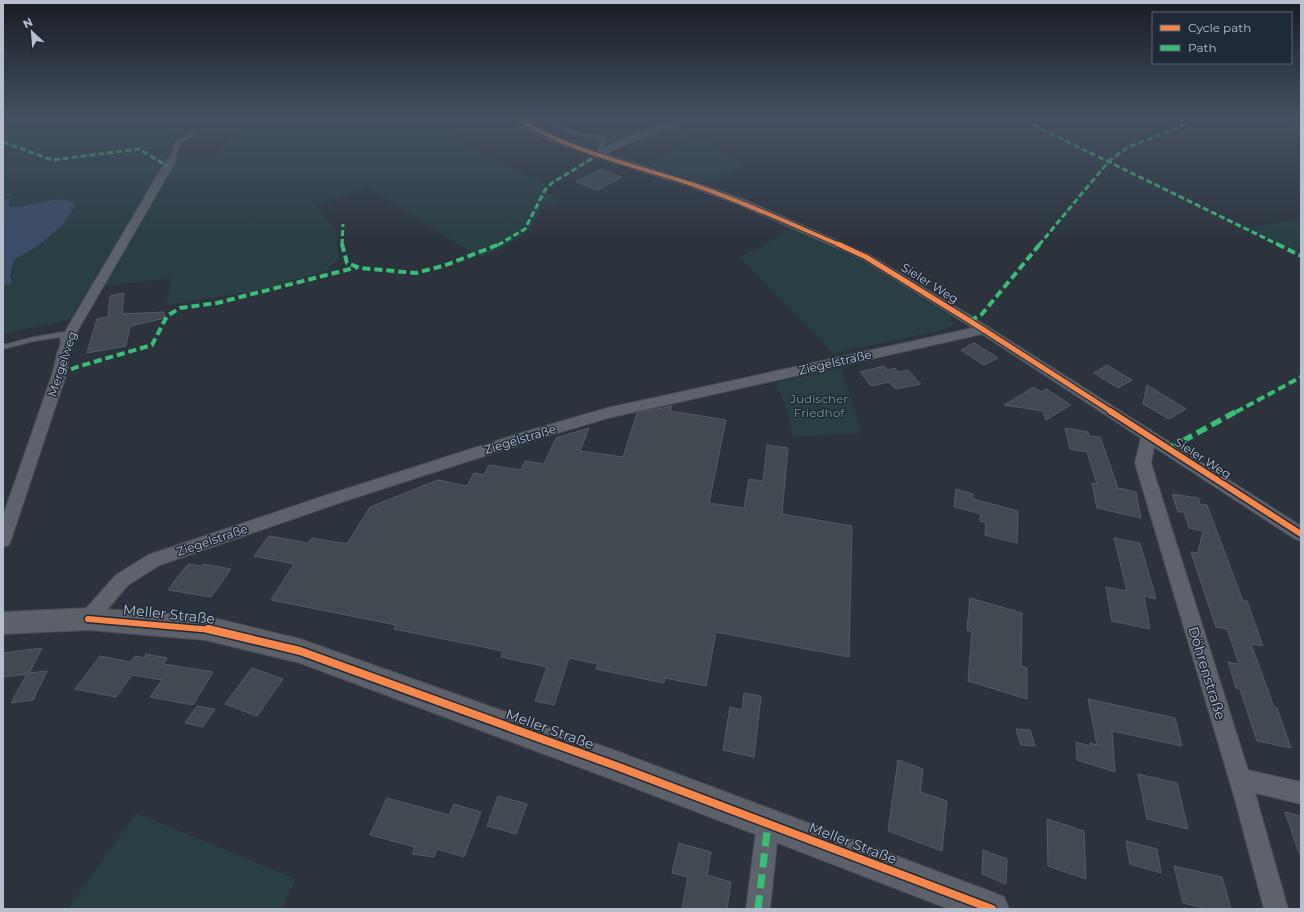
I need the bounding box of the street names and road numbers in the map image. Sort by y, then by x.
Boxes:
street label: Sieler Weg [899,260,961,306]
street label: Mergelweg [44,329,80,399]
street label: Ziegelstraße [797,346,873,378]
street label: Ziegelstraße [482,421,558,457]
street label: Sieler Weg [1172,434,1234,482]
street label: Ziegelstraße [174,521,250,559]
street label: Meller Straße [122,600,216,628]
street label: Döhrenstraße [1184,624,1230,722]
street label: Meller Straße [503,705,597,753]
street label: Meller Straße [807,818,899,868]

